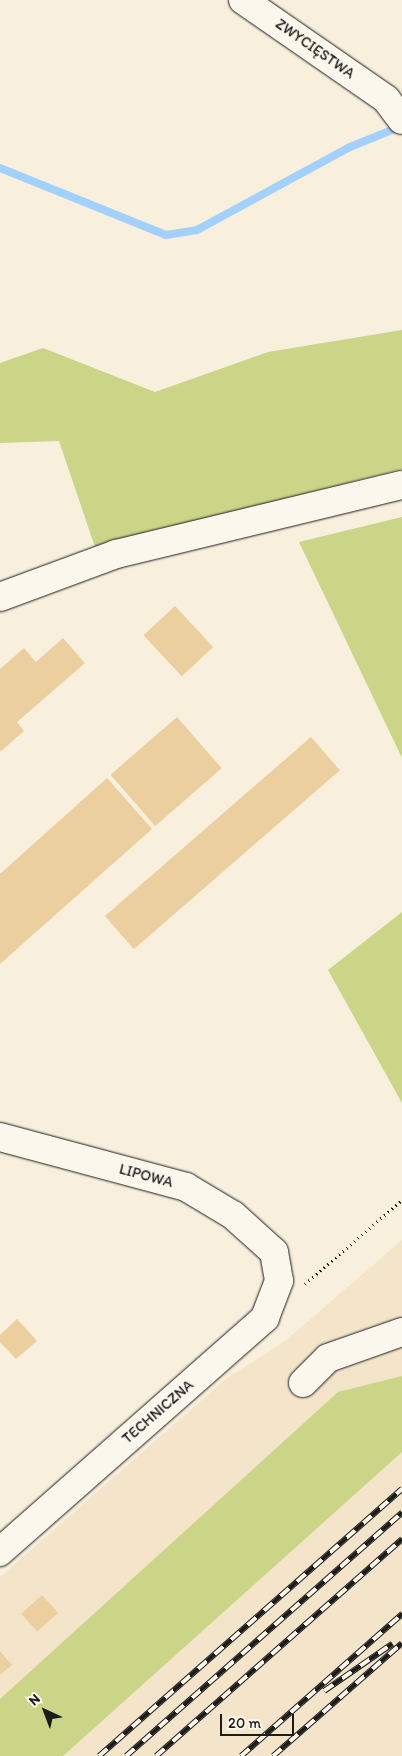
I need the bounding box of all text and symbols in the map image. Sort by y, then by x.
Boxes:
street label: ZWYCIĘSTWA [272,15,358,83]
street label: LIPOWA [117,1160,175,1192]
street label: TECHNICZNA [119,1376,197,1448]
north arrow [20,1686,70,1736]
text: N [25,1690,44,1709]
scale bar [222,1704,296,1736]
text: 20 m [228,1714,261,1732]

